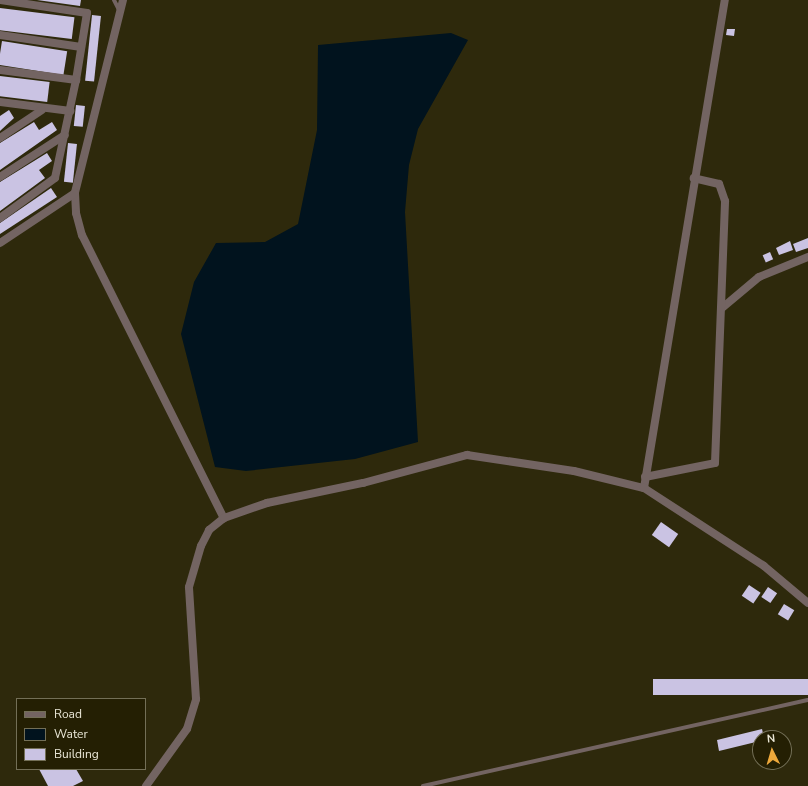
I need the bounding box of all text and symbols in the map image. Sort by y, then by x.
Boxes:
legend [16,698,146,770]
text: Road [54,706,82,722]
text: Water [54,726,88,742]
north arrow [752,730,792,770]
text: N [766,731,776,746]
text: Building [54,746,99,762]

